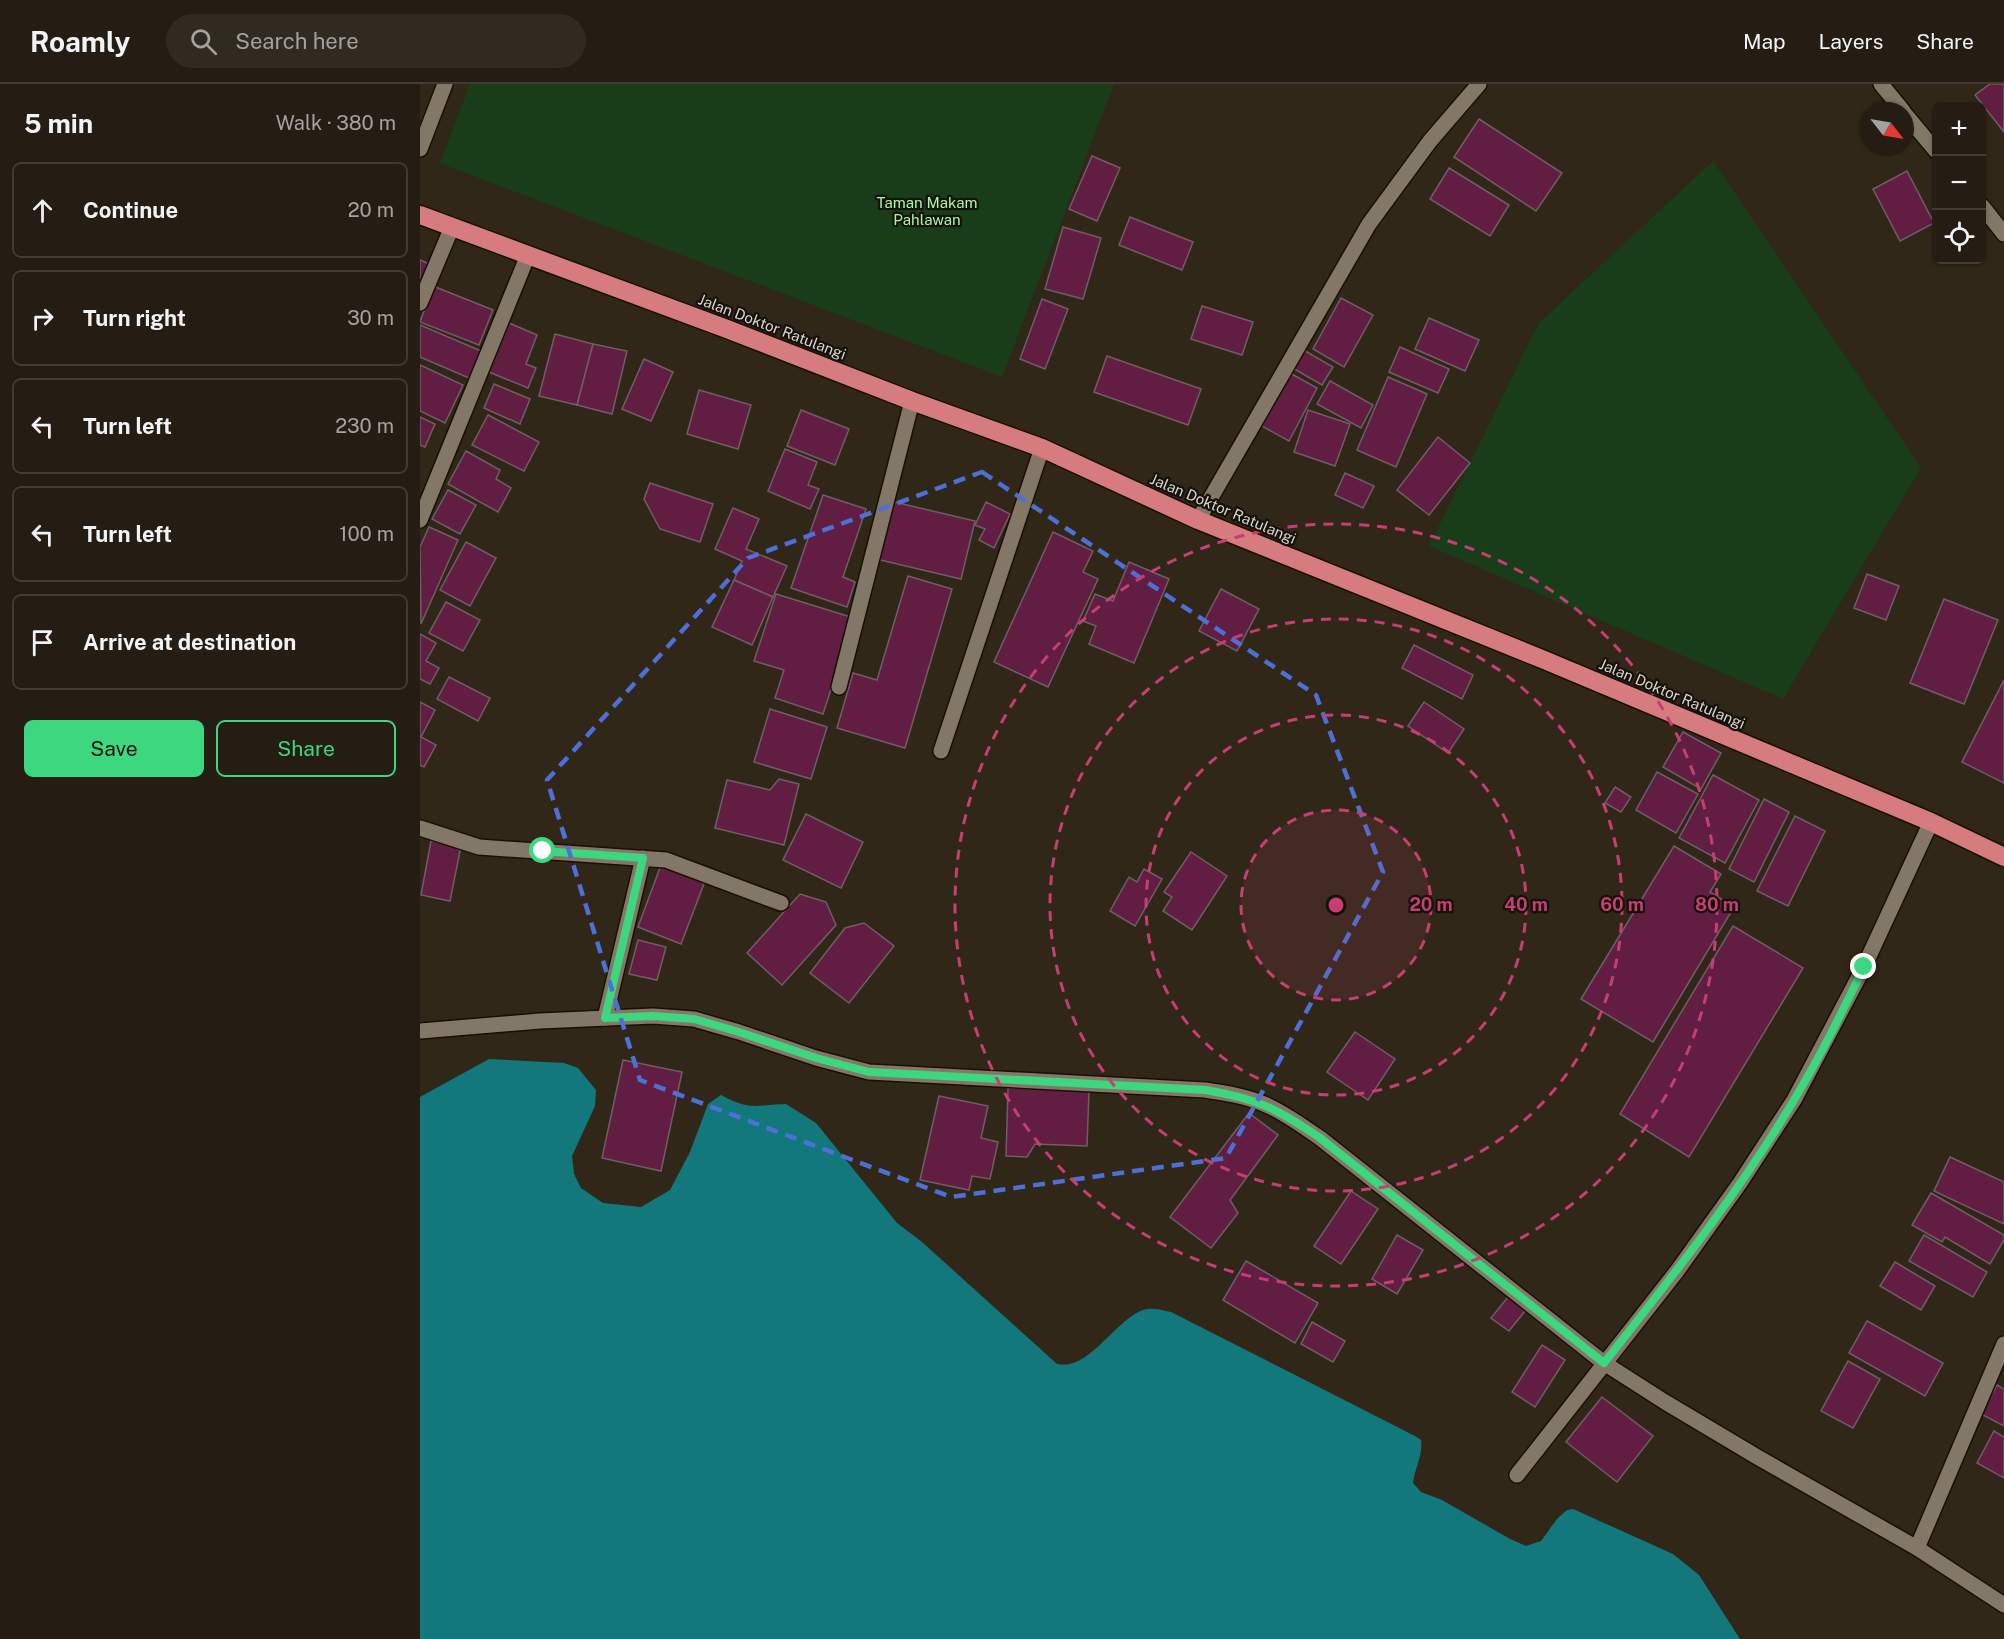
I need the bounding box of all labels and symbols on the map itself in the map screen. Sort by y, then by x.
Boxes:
north arrow [1860,102,1914,156]
park label: Taman Makam Pahlawan [877,194,977,228]
street label: Jalan Doktor Ratulangi [696,290,848,363]
street label: Jalan Doktor Ratulangi [1148,470,1299,547]
street label: Jalan Doktor Ratulangi [1597,655,1748,732]
route start [529,837,555,863]
text: 20 m [1409,894,1453,915]
text: 40 m [1504,894,1548,915]
text: 60 m [1600,894,1644,915]
text: 80 m [1695,894,1739,915]
centre of rings [1326,895,1346,915]
route end [1850,953,1876,979]

